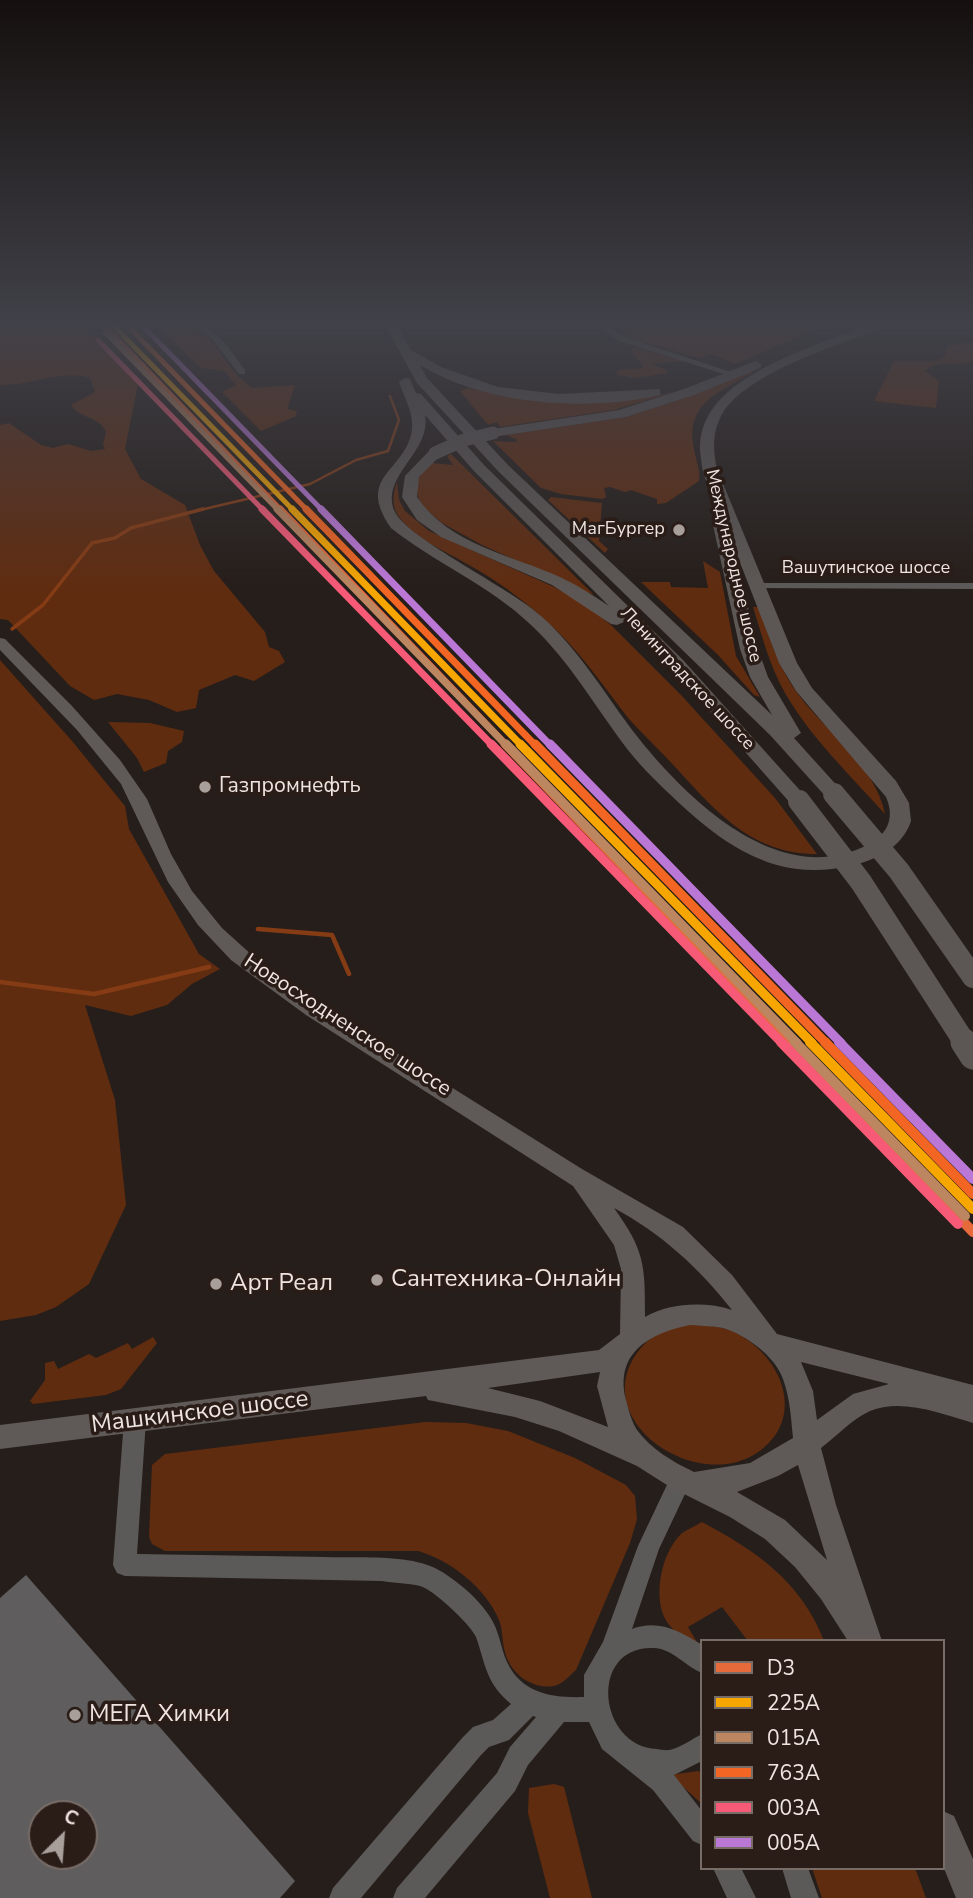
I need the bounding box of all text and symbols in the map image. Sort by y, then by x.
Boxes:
street label: Международное шоссе [700,467,766,665]
place label: МагБургер [572,519,665,541]
marker: МагБургер [671,522,687,538]
street label: Вашутинское шоссе [782,558,950,580]
street label: Ленинградское шоссе [615,603,759,755]
place label: Газпромнефть [219,774,361,800]
marker: Газпромнефть [197,779,213,795]
street label: Новосходненское шоссе [239,950,455,1102]
place label: Сантехника-Онлайн [391,1266,621,1294]
place label: Арт Реал [230,1270,333,1298]
marker: Сантехника-Онлайн [369,1272,385,1288]
marker: Арт Реал [208,1276,224,1292]
street label: Машкинское шоссе [90,1385,310,1441]
legend [700,1639,945,1870]
text: D3 [767,1654,795,1682]
text: 225А [767,1689,820,1717]
place label: МЕГА Химки [89,1701,230,1729]
marker: МЕГА Химки [67,1707,83,1723]
text: 015А [767,1724,820,1752]
text: 763А [767,1759,820,1787]
text: 003А [767,1794,820,1822]
north arrow [28,1800,98,1870]
text: С [60,1803,82,1832]
text: 005А [767,1829,820,1857]

